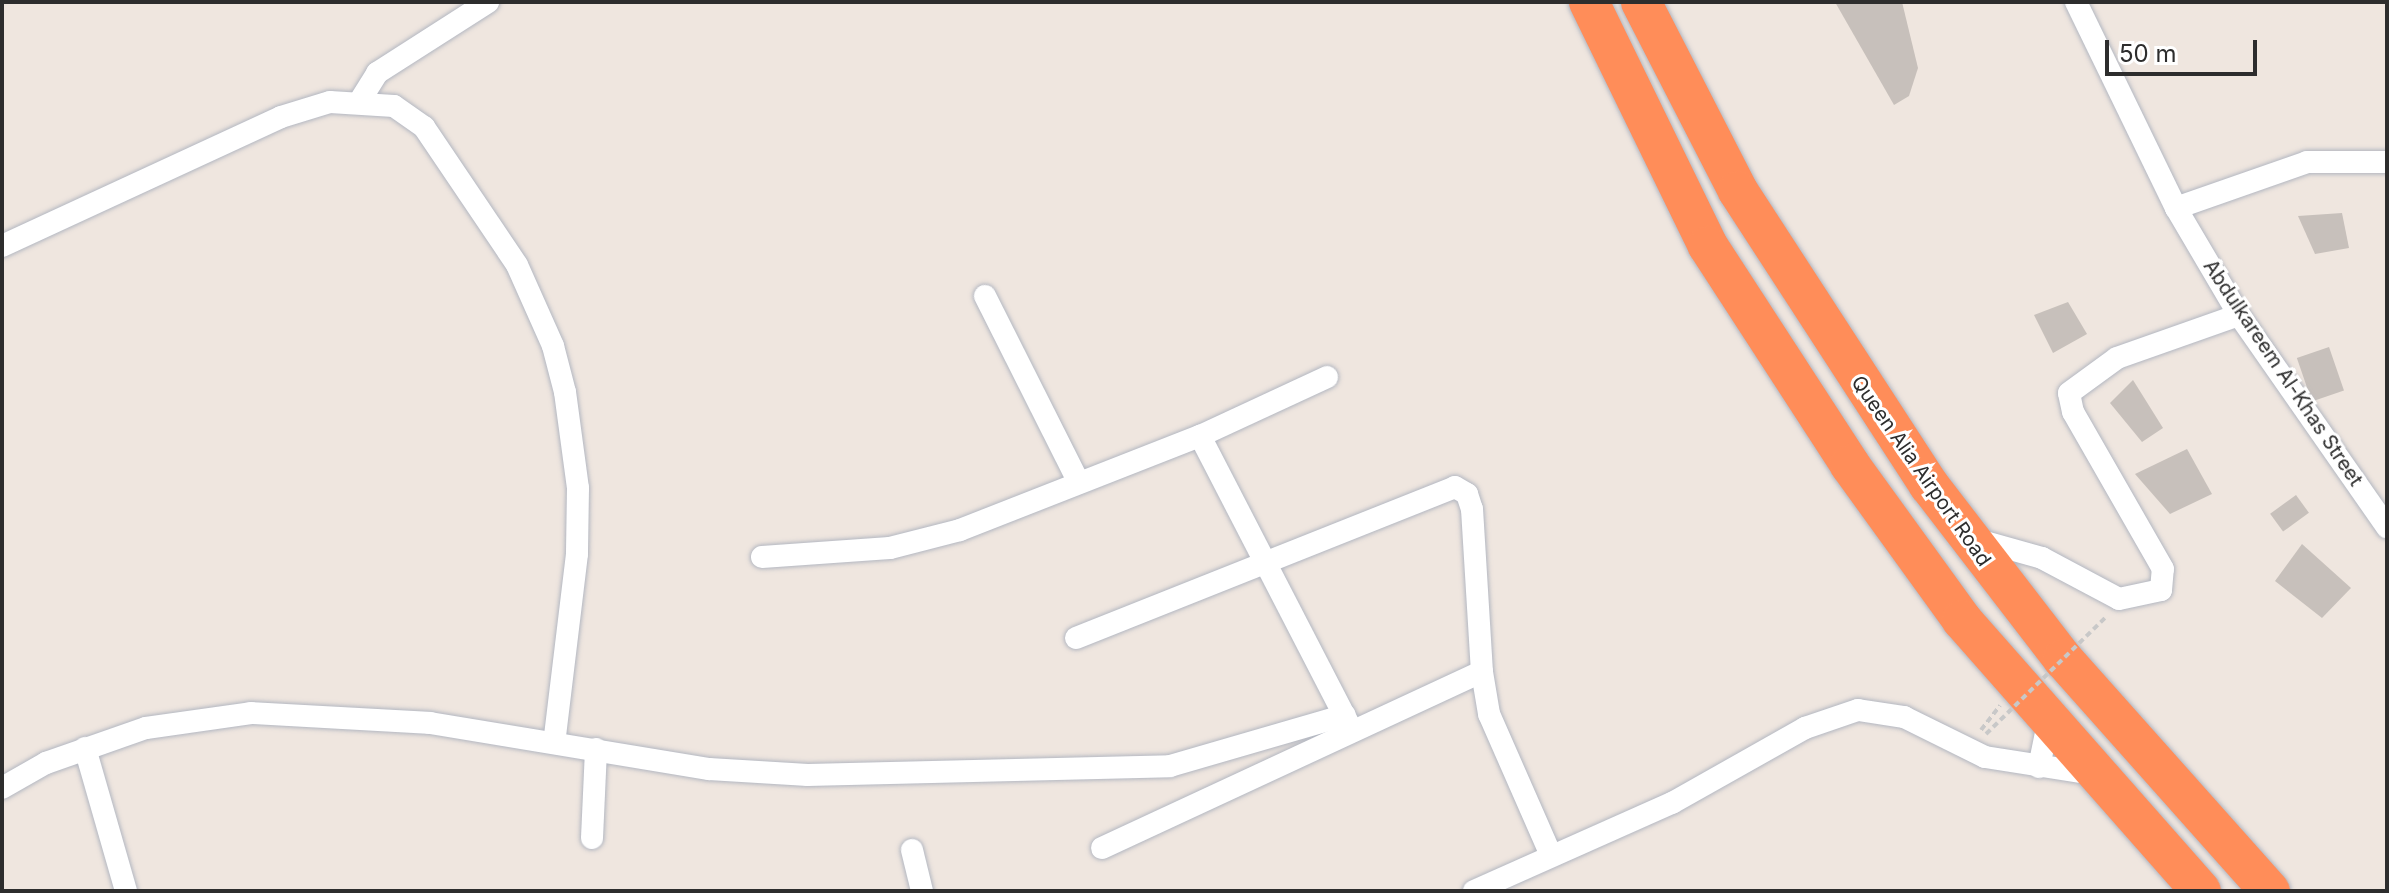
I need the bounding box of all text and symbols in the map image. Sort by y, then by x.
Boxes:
scale bar [2109,24,2261,74]
text: 50 m [2119,39,2177,68]
street label: Abdulkareem Al-Khas Street [2198,255,2368,491]
street label: Queen Alia Airport Road [1846,371,1996,571]

